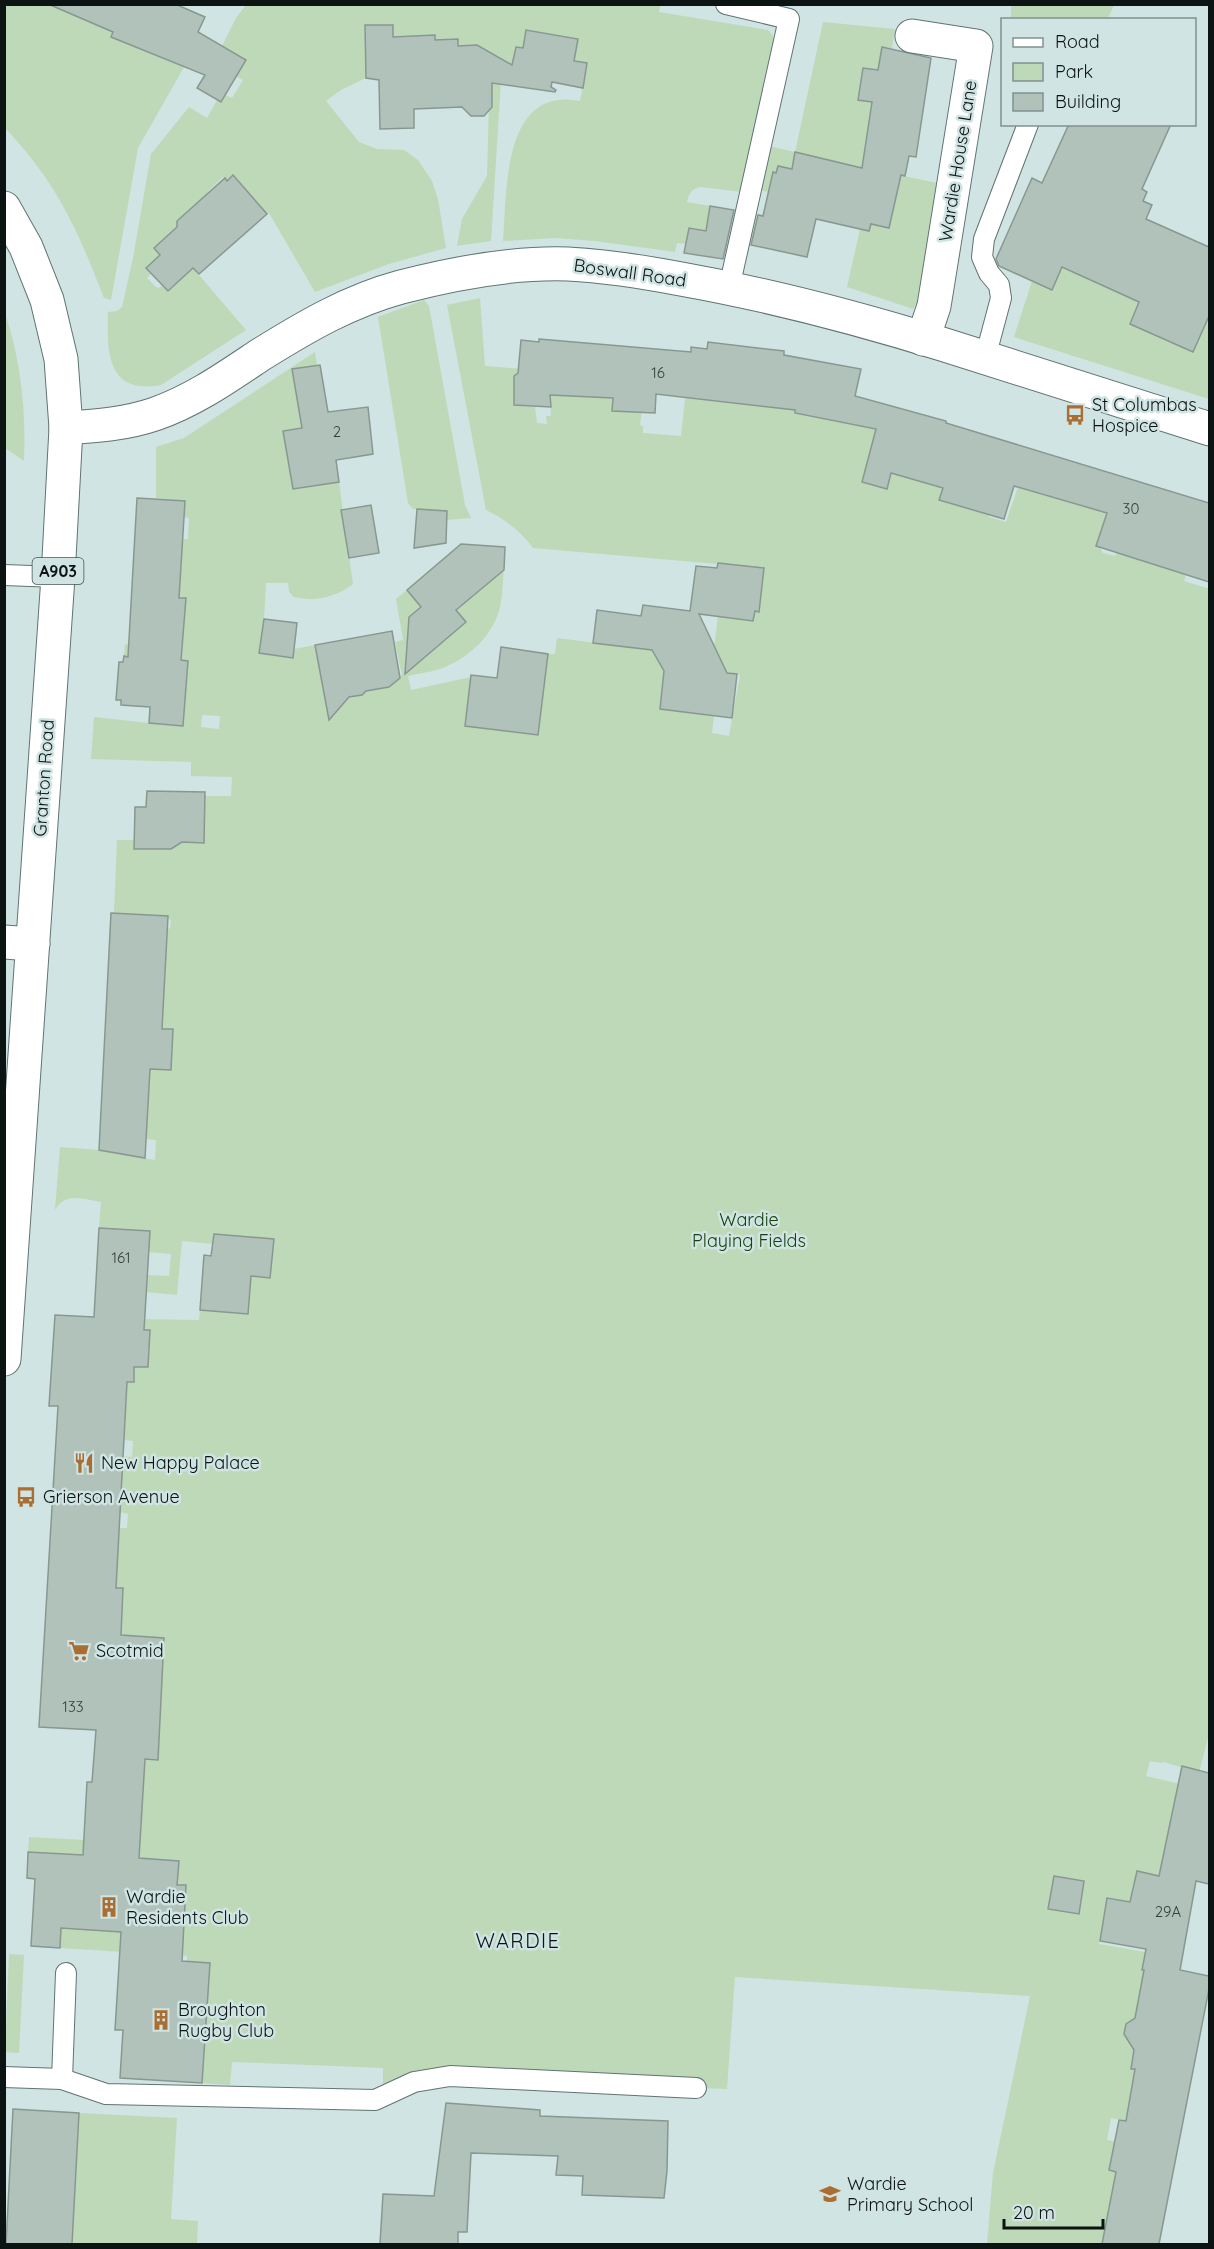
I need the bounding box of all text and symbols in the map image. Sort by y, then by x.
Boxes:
legend [1001,18,1196,126]
text: Road [1055,30,1100,53]
text: Park [1055,60,1093,83]
street label: Wardie House Lane [933,79,982,243]
text: Building [1055,90,1121,113]
street label: Boswall Road [572,253,688,292]
house number: 16 [651,363,665,382]
place label: St Columbas Hospice [1092,393,1197,437]
bus stop icon: St Columbas Hospice [1063,403,1087,427]
house number: 2 [333,422,341,441]
house number: 30 [1123,499,1139,518]
road number: A903 [32,558,84,584]
street label: Granton Road [28,719,59,837]
park label: Wardie Playing Fields [692,1208,806,1252]
house number: 161 [111,1248,131,1267]
restaurant icon: New Happy Palace [72,1451,96,1475]
place label: New Happy Palace [101,1451,260,1474]
bus stop icon: Grierson Avenue [14,1485,38,1509]
place label: Grierson Avenue [43,1485,180,1508]
supermarket icon: Scotmid [67,1639,91,1663]
place label: Scotmid [96,1639,164,1662]
house number: 133 [62,1697,84,1716]
place label: Wardie Residents Club [126,1885,249,1929]
building icon: Wardie Residents Club [97,1895,121,1919]
house number: 29A [1155,1902,1181,1921]
district label: WARDIE [476,1928,560,1953]
place label: Broughton Rugby Club [178,1998,274,2042]
building icon: Broughton Rugby Club [149,2008,173,2032]
place label: Wardie Primary School [847,2172,973,2216]
school or university icon: Wardie Primary School [818,2182,842,2206]
scale bar [1004,2192,1103,2230]
text: 20 m [1013,2201,1055,2224]

